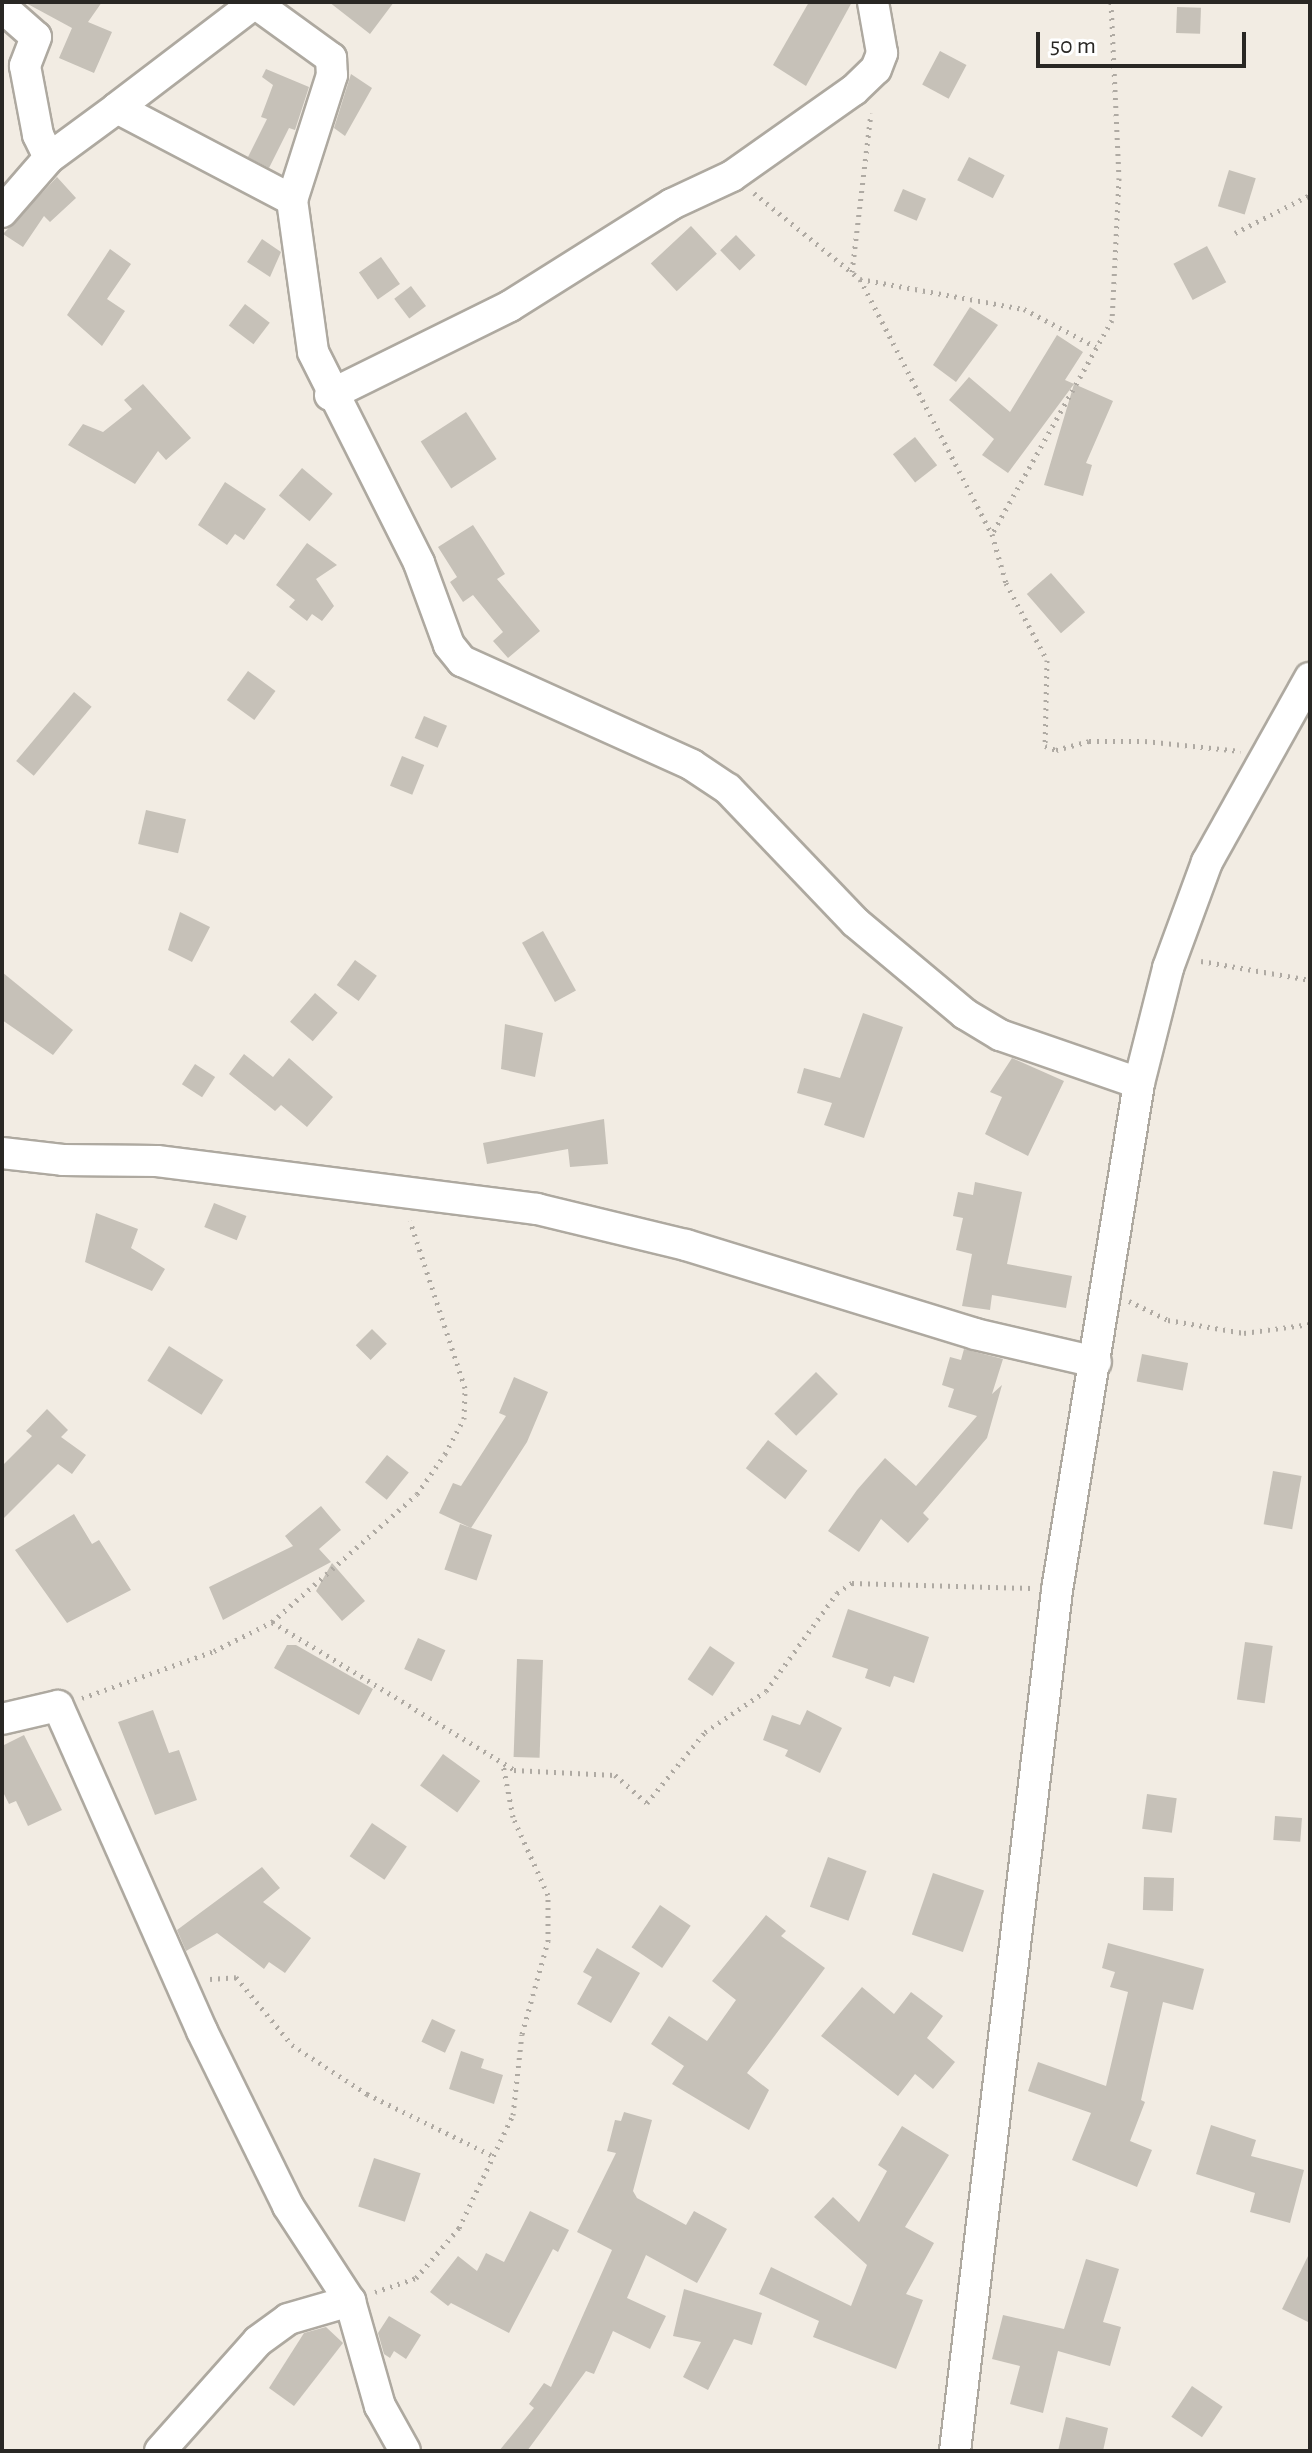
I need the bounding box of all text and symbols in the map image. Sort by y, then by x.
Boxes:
scale bar [1040,16,1250,66]
text: 50 m [1050,34,1096,58]

